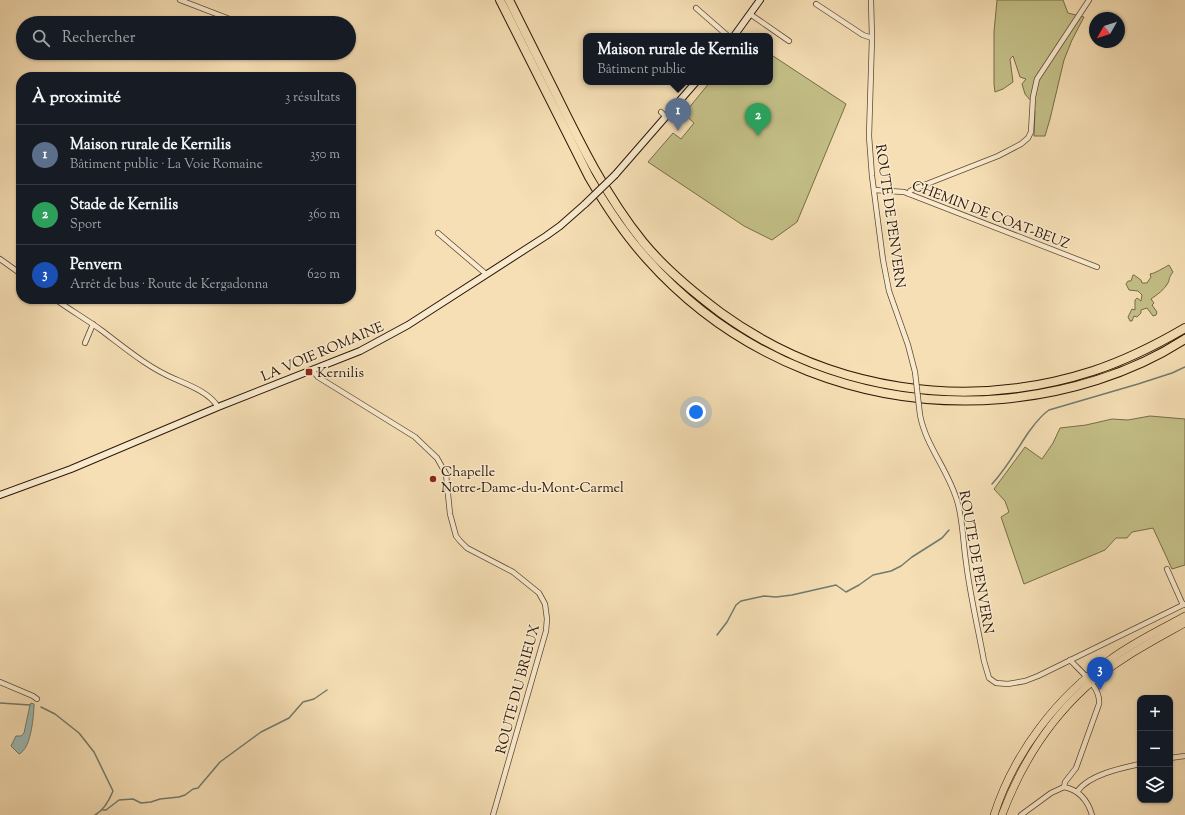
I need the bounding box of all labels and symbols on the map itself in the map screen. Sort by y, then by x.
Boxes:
north arrow [1089,12,1125,48]
pin: 1 [665,98,691,131]
pin: 2 [745,103,771,136]
street label: ROUTE DE PENVERN [869,143,909,290]
street label: CHEMIN DE COAT-BEUZ [908,177,1072,255]
street label: LA VOIE ROMAINE [258,318,388,388]
place label: Kernilis [317,364,364,384]
marker: Kernilis [304,367,314,377]
your location [686,402,706,422]
place label: Chapelle Notre-Dame-du-Mont-Carmel [441,463,624,499]
marker: Chapelle Notre-Dame-du-Mont-Carmel [428,474,438,484]
street label: ROUTE DE PENVERN [953,489,997,636]
street label: ROUTE DU BRIEUX [492,622,546,757]
pin: 3 [1087,657,1113,690]

